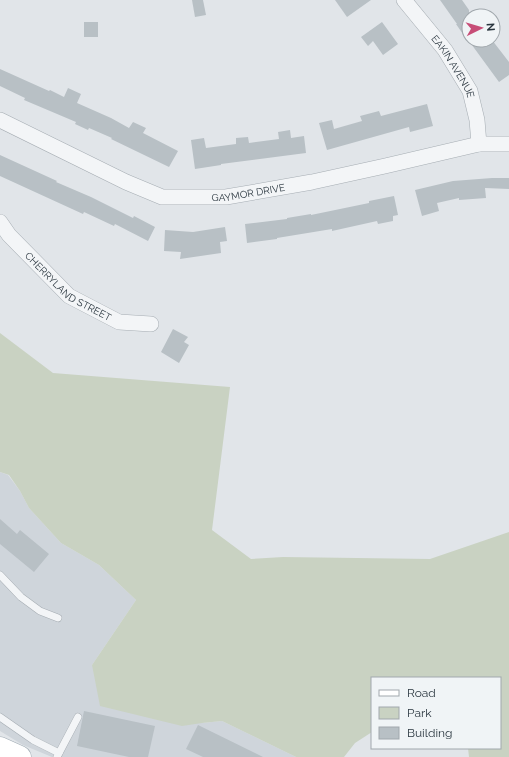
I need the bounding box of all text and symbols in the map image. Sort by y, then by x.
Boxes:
north arrow [461,8,501,48]
text: N [484,22,497,32]
street label: EAKIN AVENUE [429,33,477,99]
street label: GAYMOR DRIVE [212,181,286,203]
street label: CHERRYLAND STREET [23,250,113,323]
legend [371,677,501,749]
text: Road [407,686,436,700]
text: Park [407,706,432,720]
text: Building [407,726,453,740]

